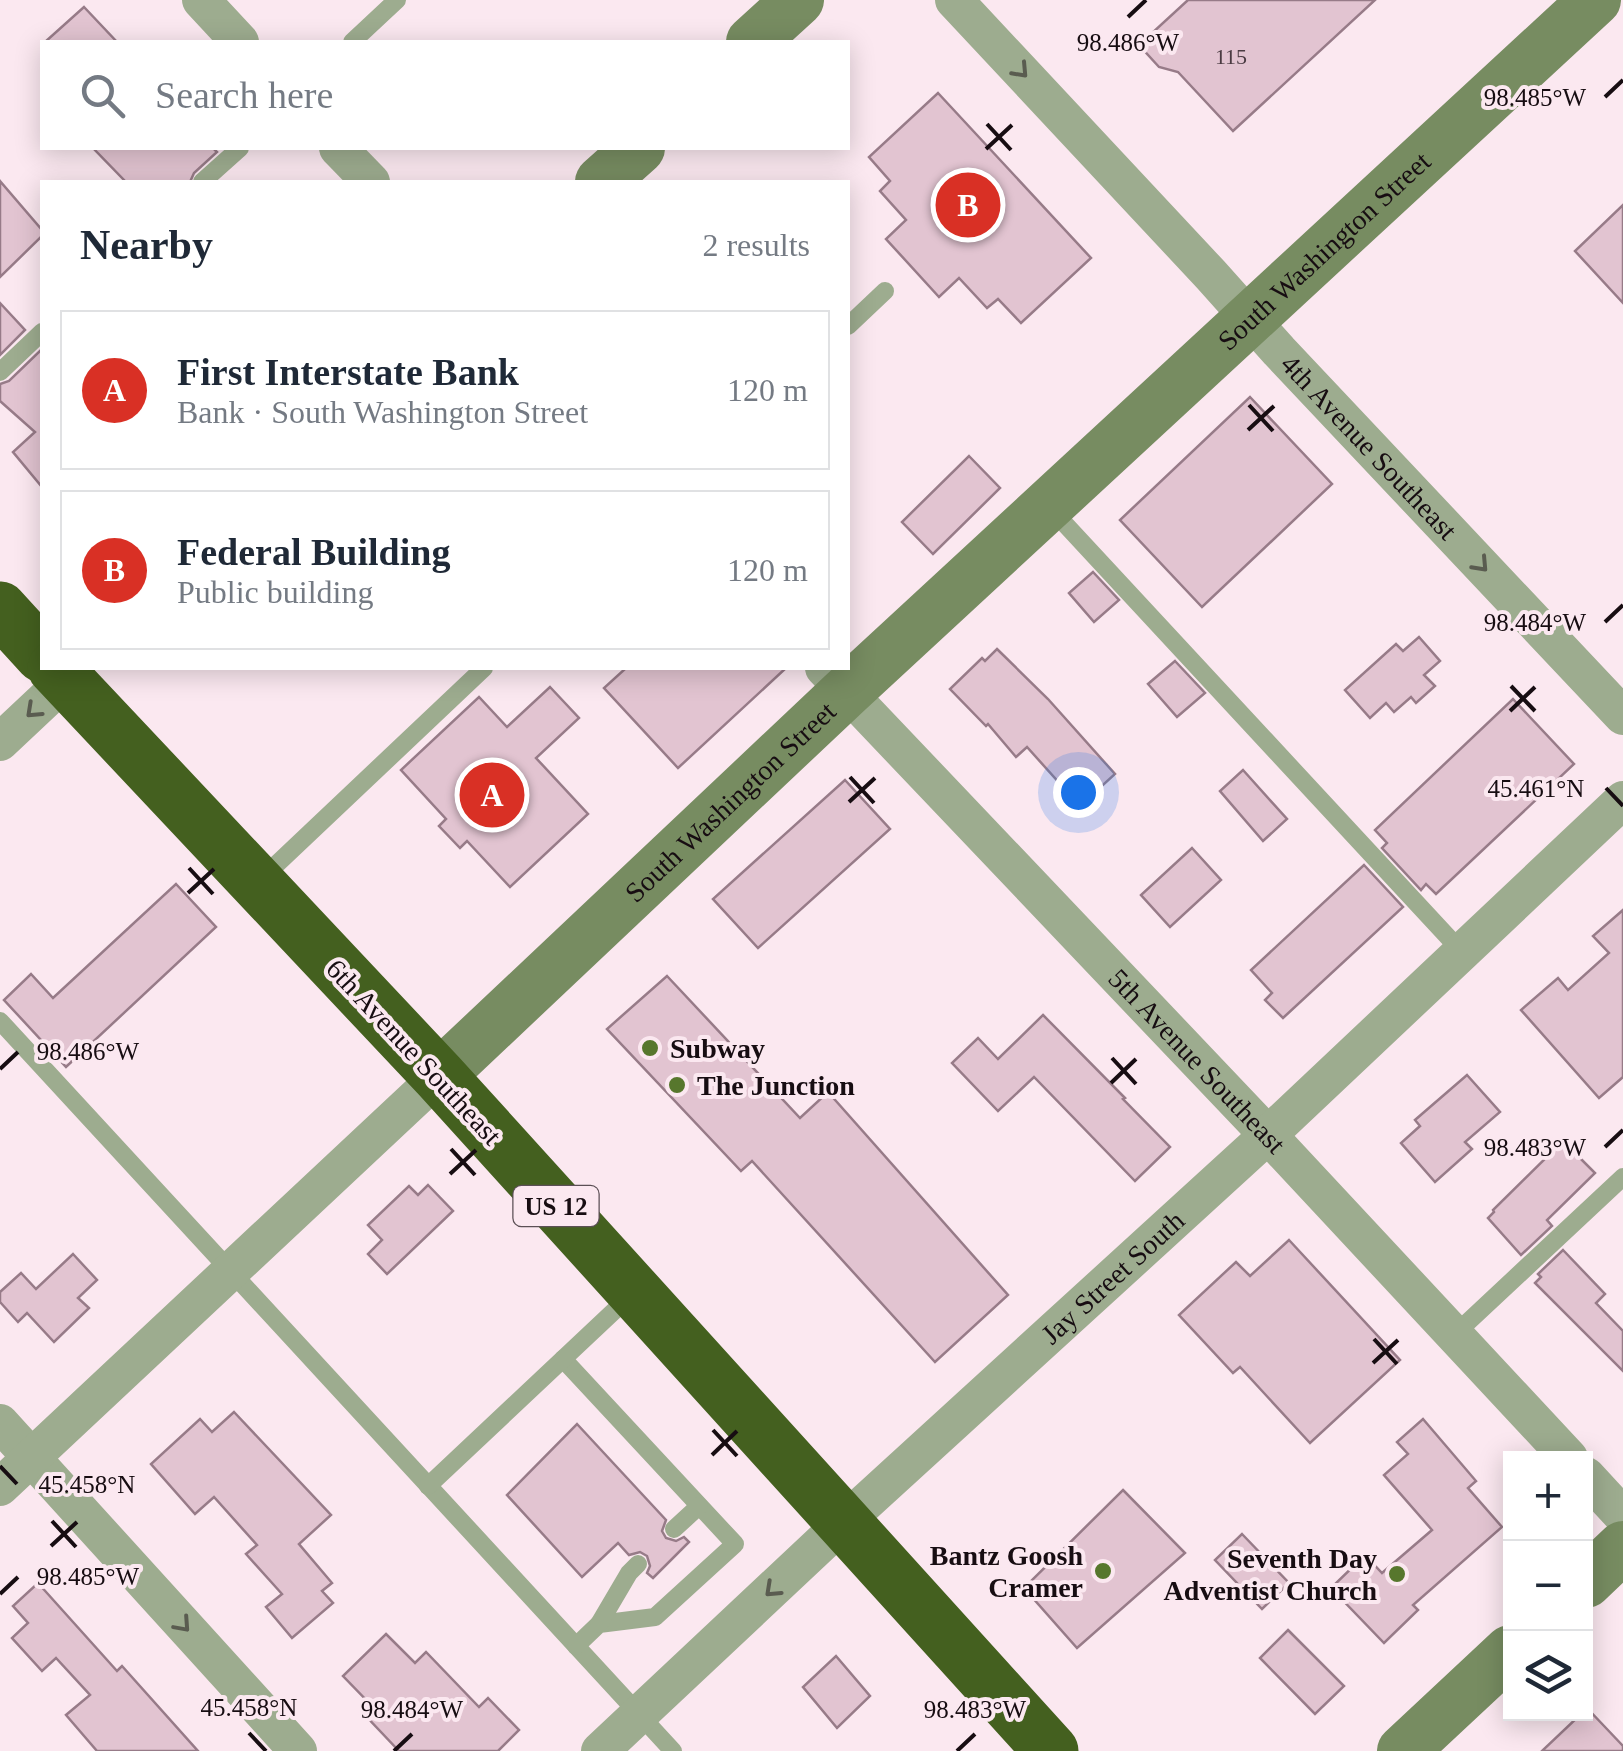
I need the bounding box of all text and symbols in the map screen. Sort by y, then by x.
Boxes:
text: 98.486°W [1077,29,1180,56]
search box [40,40,850,150]
house number: 115 [1215,44,1247,69]
one-way arrow [1009,59,1027,78]
icon: search [75,68,130,123]
text: Search here [155,74,333,116]
text: 98.485°W [1484,84,1587,111]
street label: South Washington Street [1211,145,1436,356]
pin: B [936,168,1000,242]
text: Nearby [80,222,213,268]
text: 2 results [702,227,810,263]
street label: 4th Avenue Southeast [1275,348,1464,546]
text: First Interstate Bank [177,351,519,393]
text: A [103,372,126,408]
text: 120 m [727,372,808,408]
text: Bank · South Washington Street [177,394,588,430]
text: Federal Building [177,531,450,573]
text: B [104,552,125,588]
text: 120 m [727,552,808,588]
one-way arrow [1469,553,1487,572]
text: Public building [177,574,373,610]
text: 98.484°W [1484,609,1587,636]
street label: South Washington Street [618,695,842,908]
one-way arrow [26,699,45,717]
pin: A [460,758,524,832]
your location [1053,767,1104,818]
text: 45.461°N [1488,775,1584,802]
street label: 6th Avenue Southeast [320,953,508,1151]
street label: 5th Avenue Southeast [1103,962,1292,1159]
place label: Subway [670,1033,765,1064]
marker: Subway [639,1037,661,1059]
text: 98.486°W [37,1038,140,1065]
place label: The Junction [697,1070,855,1101]
marker: The Junction [666,1074,688,1096]
text: 98.483°W [1484,1134,1587,1161]
road number: US 12 [514,1186,598,1226]
street label: Jay Street South [1035,1204,1190,1350]
map controls [1503,1451,1593,1721]
button: + [1503,1451,1593,1541]
text: 45.458°N [39,1471,135,1498]
place label: Bantz Goosh Cramer [930,1540,1083,1603]
button: − [1503,1541,1593,1631]
place label: Seventh Day Adventist Church [1164,1543,1377,1606]
marker: Bantz Goosh Cramer [1092,1560,1114,1582]
text: 98.485°W [37,1563,140,1590]
marker: Seventh Day Adventist Church [1386,1563,1408,1585]
one-way arrow [766,1578,784,1596]
one-way arrow [172,1613,190,1632]
button: layers [1503,1631,1593,1721]
text: 45.458°N [201,1694,297,1721]
text: 98.484°W [361,1696,464,1723]
text: 98.483°W [924,1696,1027,1723]

